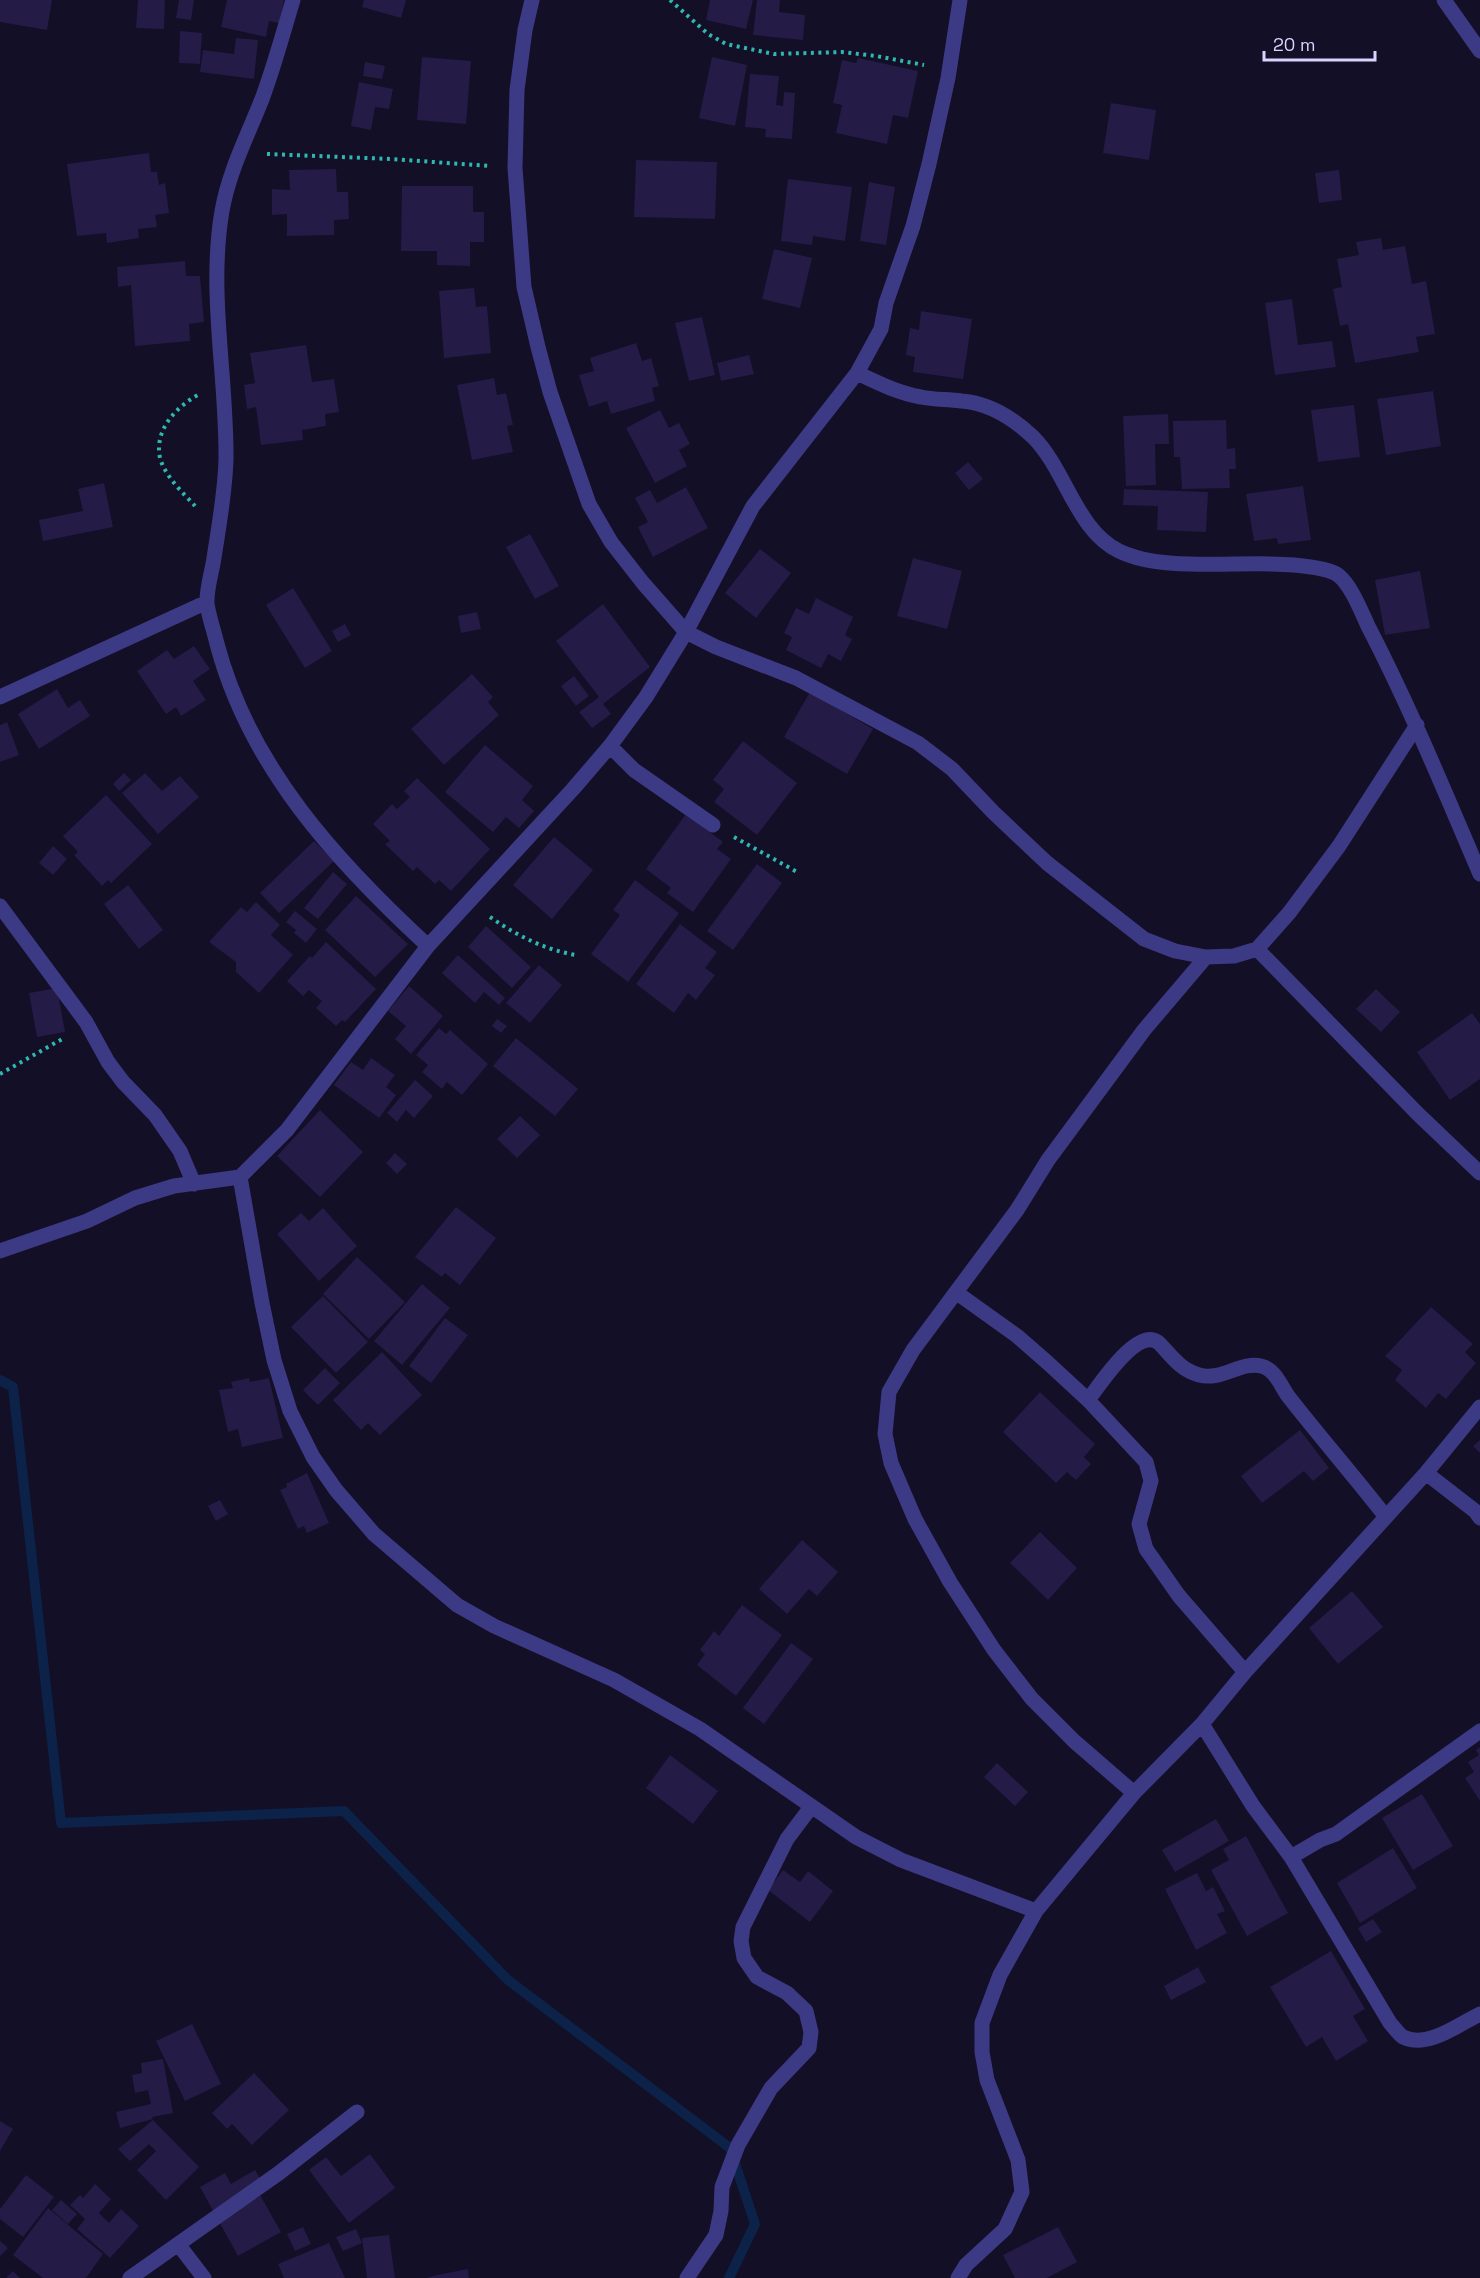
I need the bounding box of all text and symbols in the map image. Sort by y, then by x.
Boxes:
scale bar [1264,24,1375,62]
text: 20 m [1273,33,1316,56]

